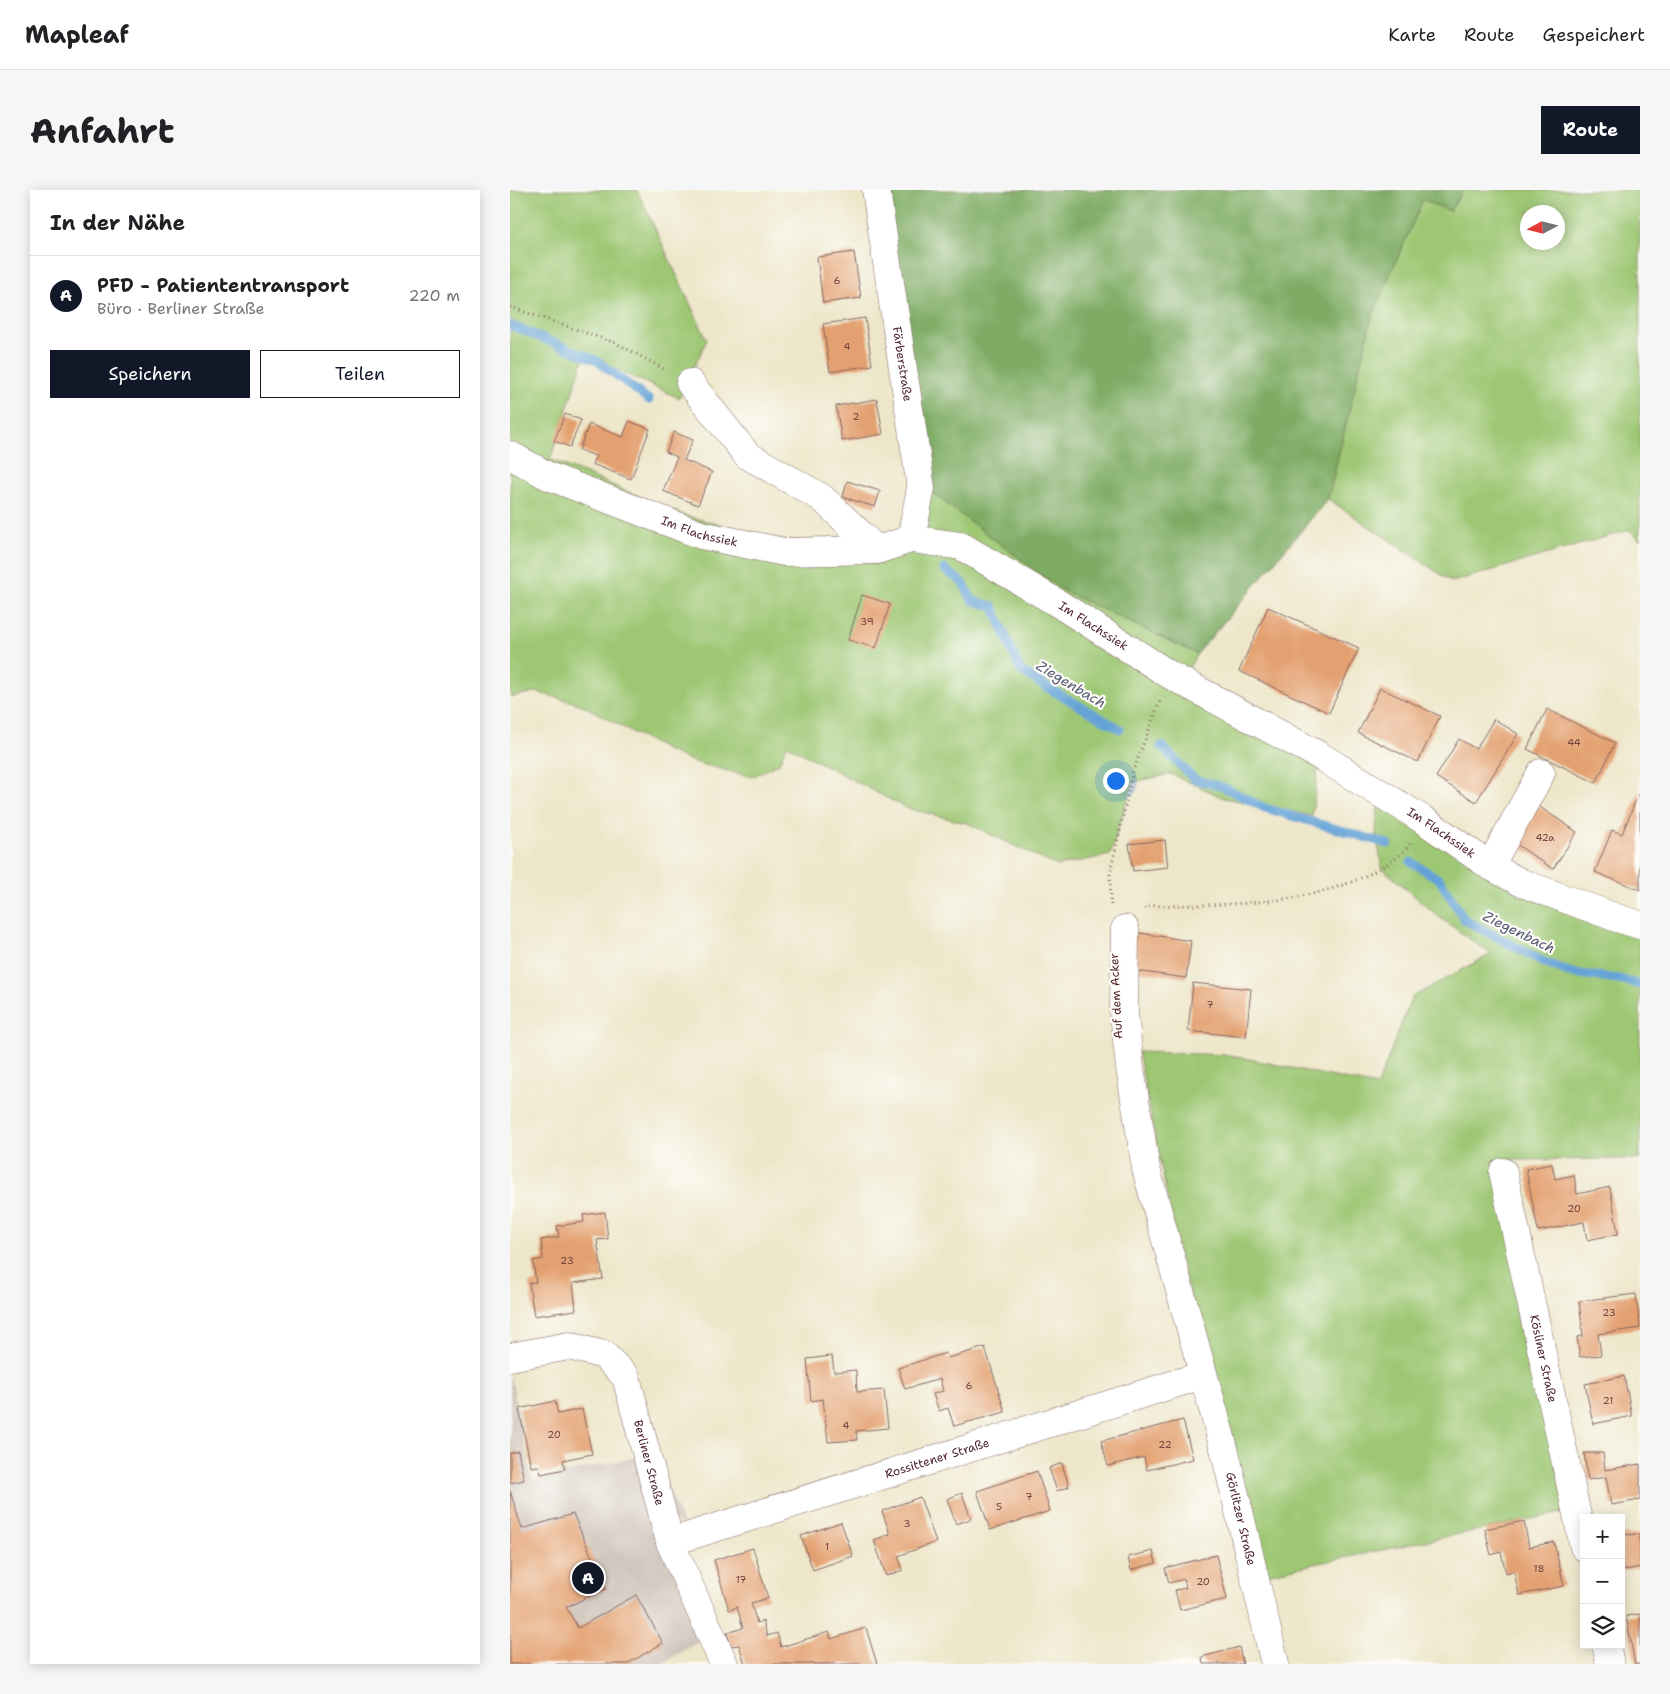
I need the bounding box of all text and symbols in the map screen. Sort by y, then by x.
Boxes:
text: Mapleaf [25,19,129,51]
text: Karte [1388,23,1436,47]
text: Route [1464,23,1515,47]
text: Gespeichert [1543,23,1645,47]
button: Route [1541,106,1640,154]
text: Anfahrt [30,107,174,154]
north arrow [1520,205,1565,250]
text: In der Nähe [50,209,185,237]
text: PFD - Patiententransport [97,273,349,298]
house number: 6 [834,274,841,287]
text: A [60,285,72,306]
text: 220 m [408,285,460,306]
text: Büro · Berliner Straße [97,298,265,319]
street label: Färberstraße [889,326,916,403]
house number: 4 [844,340,851,353]
button: Speichern [50,350,250,398]
button: Teilen [260,350,460,398]
house number: 2 [853,410,860,423]
street label: Im Flachssiek [659,512,739,550]
street label: Im Flachssiek [1055,598,1131,654]
house number: 39 [860,615,874,628]
water label: Ziegenbach [1033,656,1109,712]
house number: 44 [1567,736,1581,749]
your location [1103,768,1129,794]
street label: Im Flachssiek [1404,804,1479,862]
house number: 42a [1535,831,1555,844]
water label: Ziegenbach [1480,907,1558,957]
street label: Auf dem Acker [1106,952,1126,1039]
house number: 7 [1207,998,1214,1011]
house number: 20 [1567,1202,1581,1215]
house number: 23 [560,1254,574,1267]
house number: 23 [1602,1306,1616,1319]
street label: Kösliner Straße [1526,1313,1561,1404]
house number: 6 [966,1379,973,1392]
house number: 21 [1603,1394,1613,1407]
street label: Berliner Straße [630,1418,668,1508]
house number: 4 [843,1419,850,1432]
house number: 20 [547,1428,561,1441]
street label: Rossittener Straße [883,1434,992,1482]
house number: 22 [1158,1438,1172,1451]
street label: Görlitzer Straße [1222,1470,1260,1567]
house number: 7 [1026,1490,1033,1503]
house number: 5 [996,1500,1002,1513]
map controls [1580,1514,1625,1649]
button: + [1580,1514,1625,1559]
house number: 3 [904,1517,911,1530]
house number: 1 [825,1540,829,1553]
pin: A [572,1559,604,1597]
button: − [1580,1559,1625,1604]
house number: 18 [1533,1562,1545,1575]
house number: 17 [736,1573,746,1586]
house number: 20 [1196,1575,1210,1588]
button: layers [1580,1604,1625,1649]

